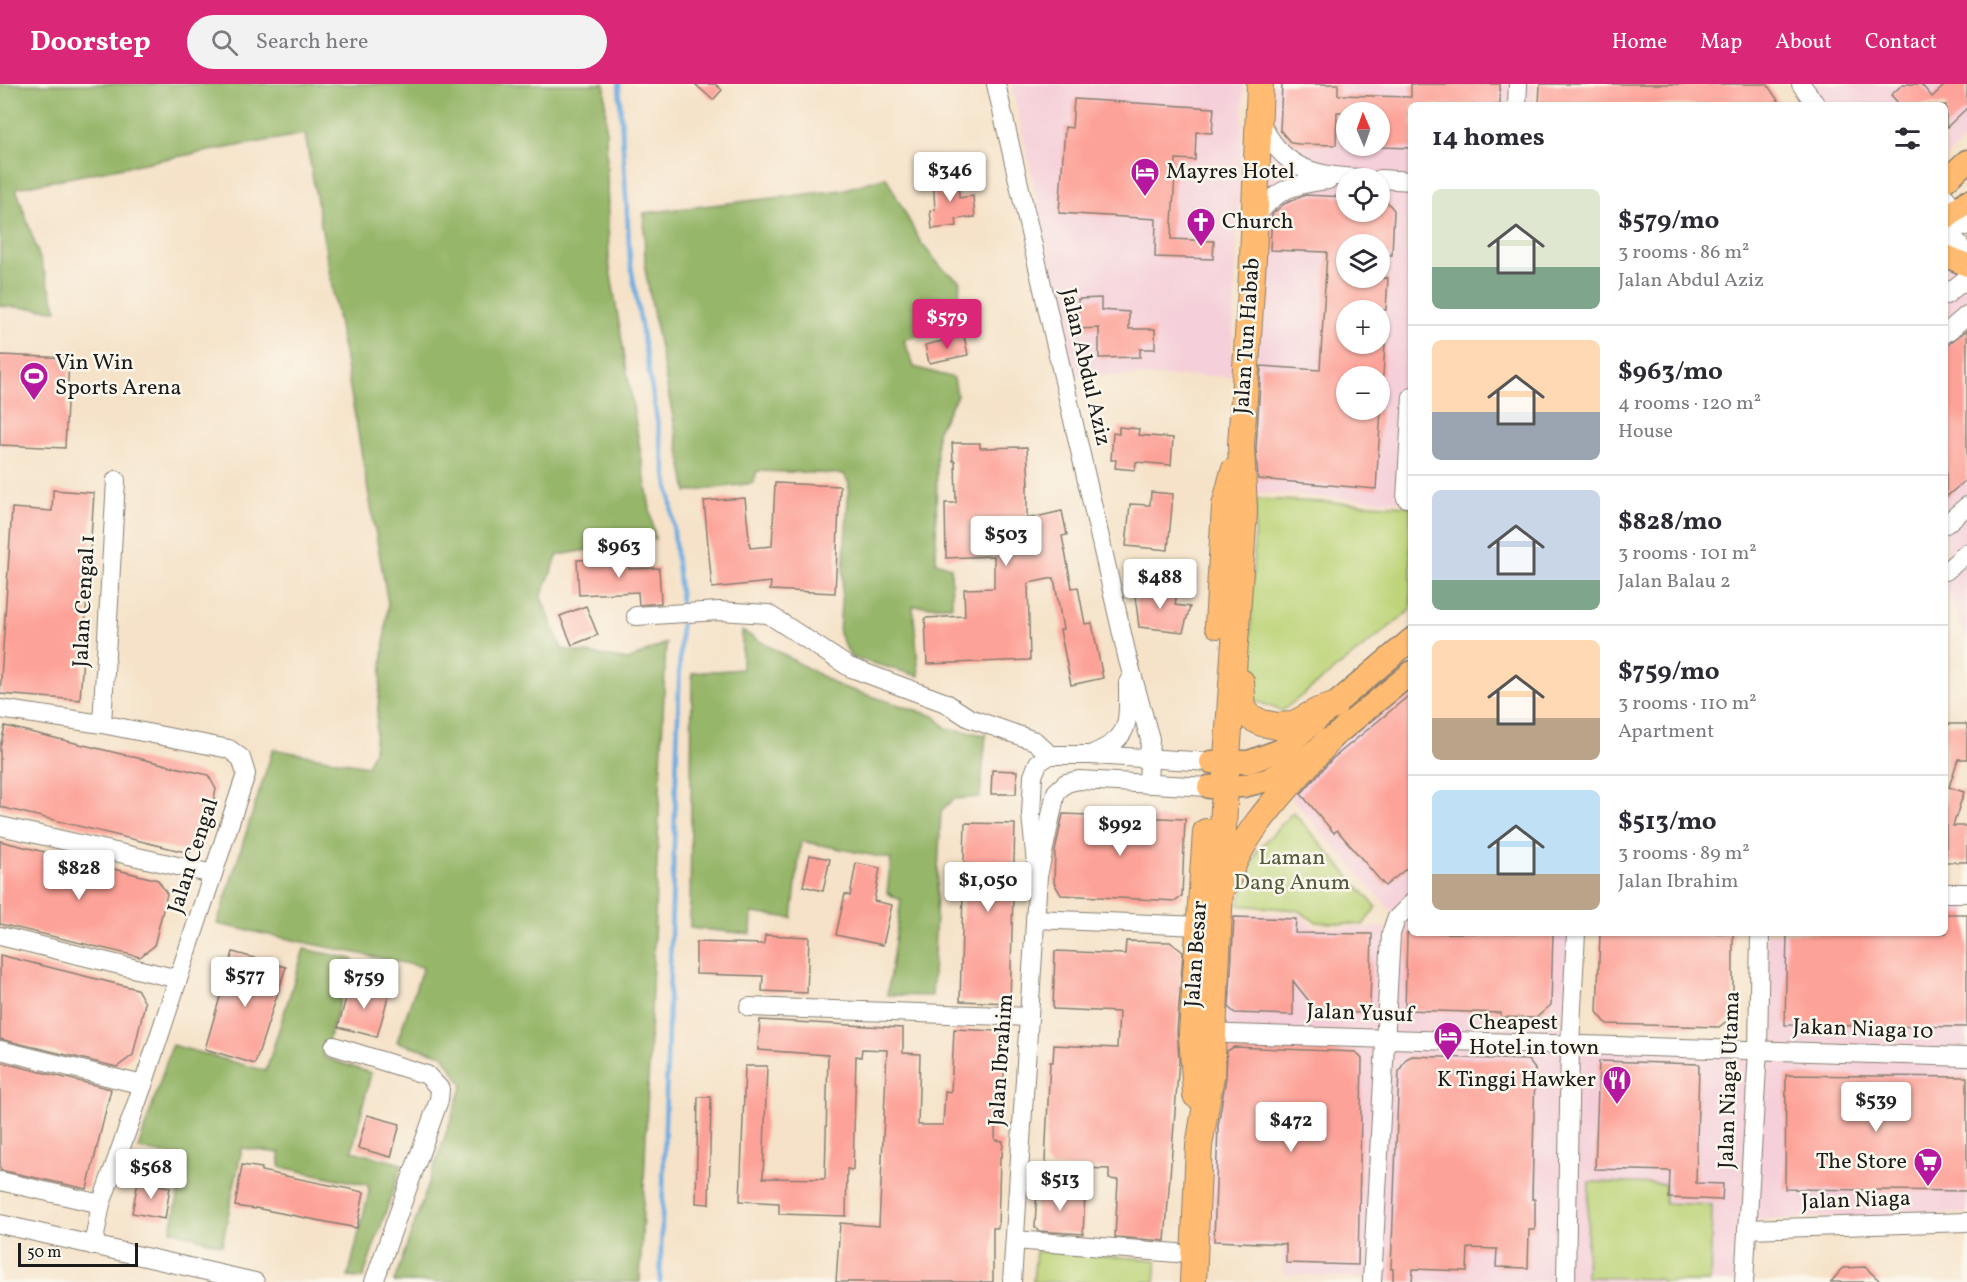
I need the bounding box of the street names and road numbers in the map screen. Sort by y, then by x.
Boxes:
street label: Jalan Tun Habab [1227,257,1269,415]
street label: Jalan Abdul Aziz [1052,285,1118,449]
street label: Jalan Cengal 1 [66,534,104,668]
street label: Jalan Cengal [161,794,227,918]
street label: Jalan Besar [1178,900,1216,1008]
street label: Jalan Niaga Utama [1711,991,1749,1169]
street label: Jalan Ibrahim [982,993,1022,1127]
street label: Jalan Yusuf [1306,997,1417,1031]
street label: Jakan Niaga 10 [1792,1012,1934,1048]
street label: Jalan Niaga [1801,1184,1911,1218]

